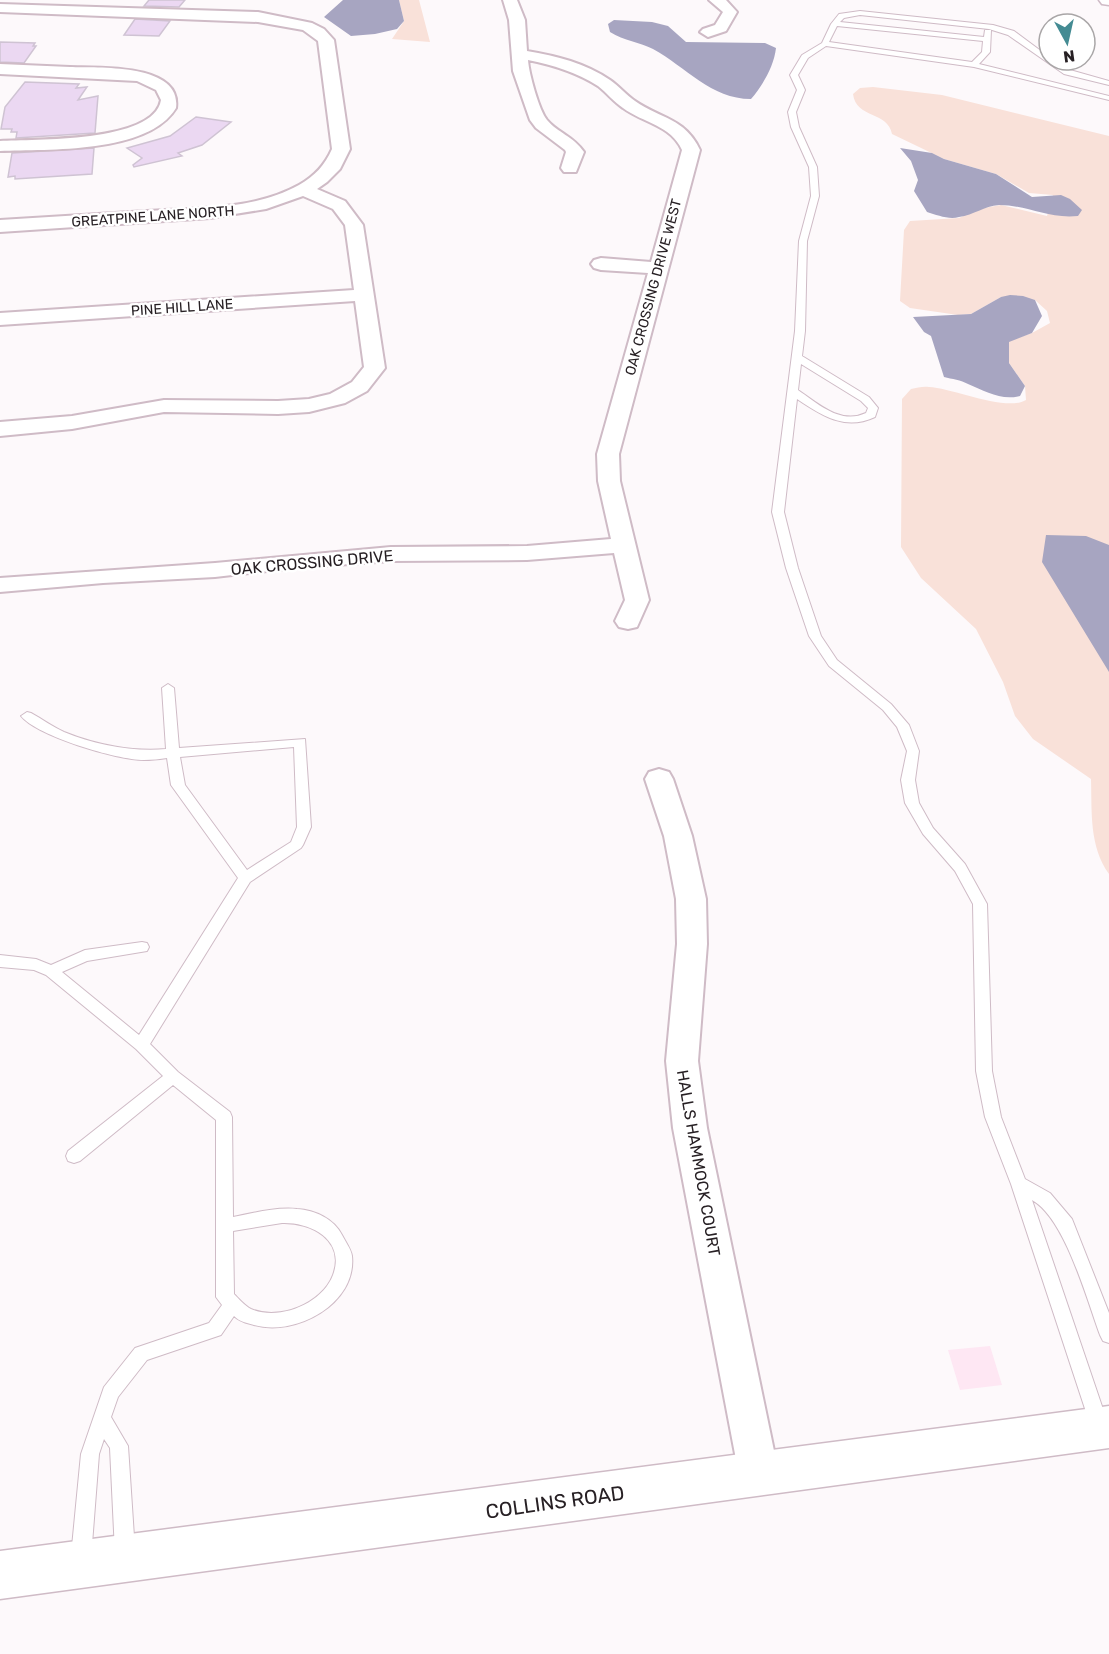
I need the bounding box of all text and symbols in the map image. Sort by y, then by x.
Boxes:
north arrow [1037,12,1097,72]
text: N [1062,46,1076,67]
street label: OAK CROSSING DRIVE WEST [622,197,685,377]
street label: GREATPINE LANE NORTH [71,202,235,231]
street label: PINE HILL LANE [130,295,234,320]
street label: OAK CROSSING DRIVE [230,546,394,579]
street label: HALLS HAMMOCK COURT [673,1068,724,1258]
street label: COLLINS ROAD [484,1480,626,1524]

